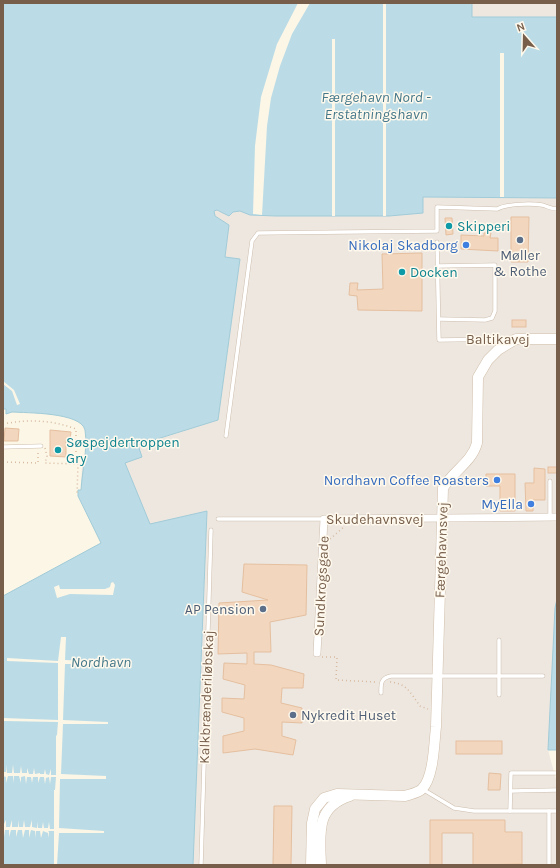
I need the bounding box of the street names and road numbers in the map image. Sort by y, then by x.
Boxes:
street label: Baltikavej [466,331,530,348]
street label: Færgehavnsvej [431,502,452,598]
street label: Skudehavnsvej [326,511,424,528]
street label: Sundkrogsgade [310,535,333,637]
street label: Kalkbrænderiløbskaj [196,630,217,764]

